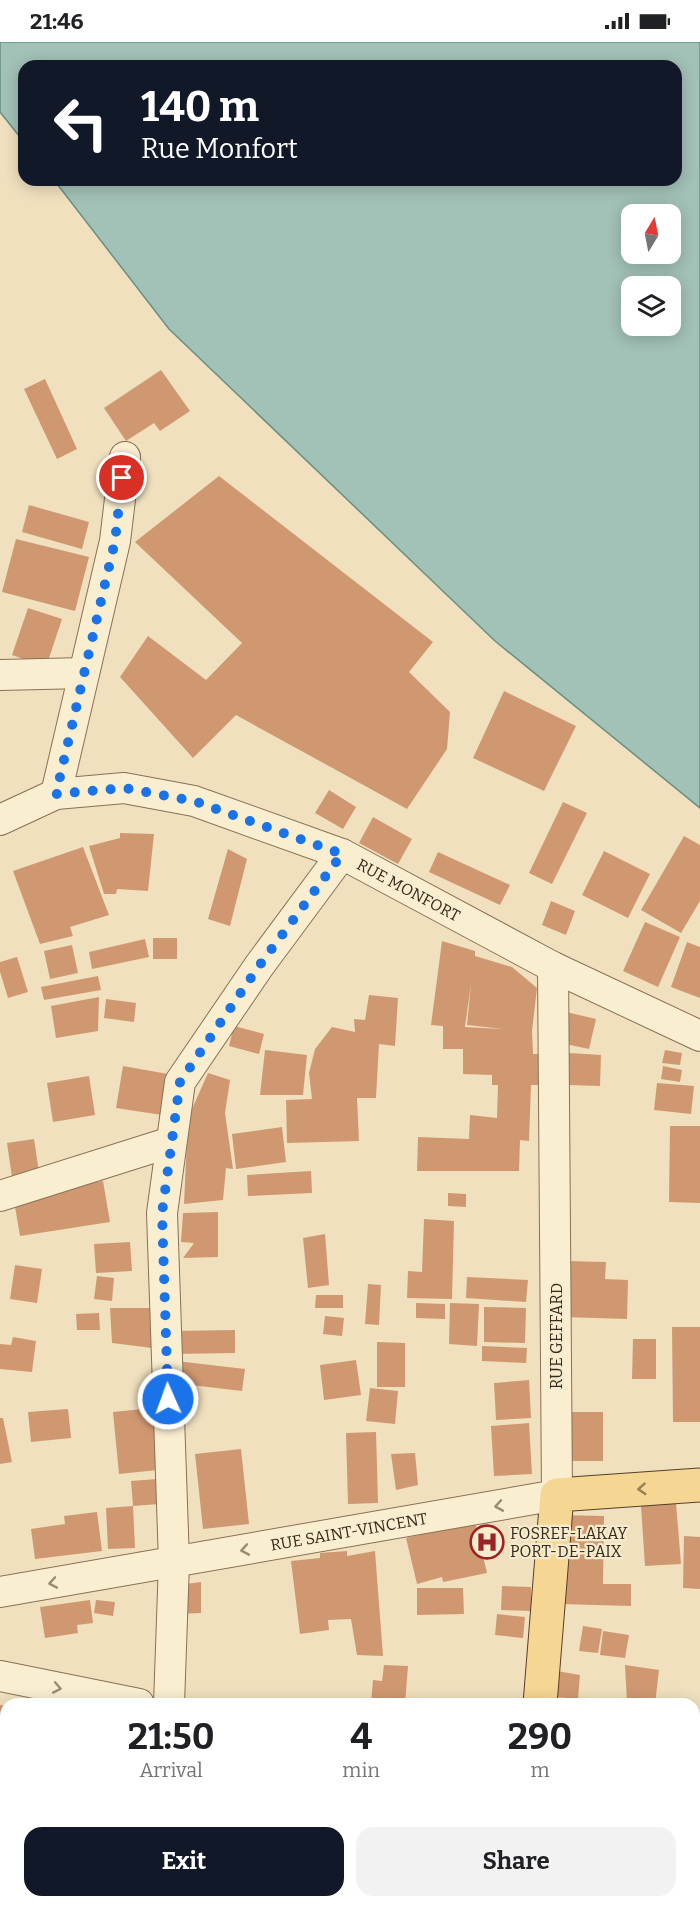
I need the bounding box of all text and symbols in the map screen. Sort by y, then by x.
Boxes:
text: 21:46 [30,8,83,35]
text: 140 m [141,82,259,132]
icon: left [42,84,120,162]
text: Rue Monfort [141,133,298,165]
north arrow [621,204,681,264]
map controls [621,204,681,336]
button: layers [621,276,681,336]
pin [96,452,147,503]
icon: arrive [105,461,138,494]
street label: RUE MONFORT [354,854,463,925]
street label: RUE GEFFARD [547,1283,566,1389]
position arrow [136,1367,200,1431]
one-way arrow [637,1483,646,1496]
one-way arrow [494,1499,504,1511]
street label: RUE SAINT-VINCENT [269,1508,429,1554]
hospital icon: FOSREF-LAKAY PORT-DE-PAIX [469,1524,505,1560]
place label: FOSREF-LAKAY PORT-DE-PAIX [510,1524,628,1561]
one-way arrow [240,1543,250,1556]
one-way arrow [48,1576,58,1589]
one-way arrow [52,1681,62,1694]
text: 21:50 [128,1715,215,1759]
text: 4 [350,1715,372,1759]
text: 290 [508,1715,572,1759]
text: Arrival [139,1758,203,1782]
text: min [342,1758,380,1782]
text: m [530,1758,550,1782]
button: Exit [24,1827,344,1896]
button: Share [356,1827,676,1896]

